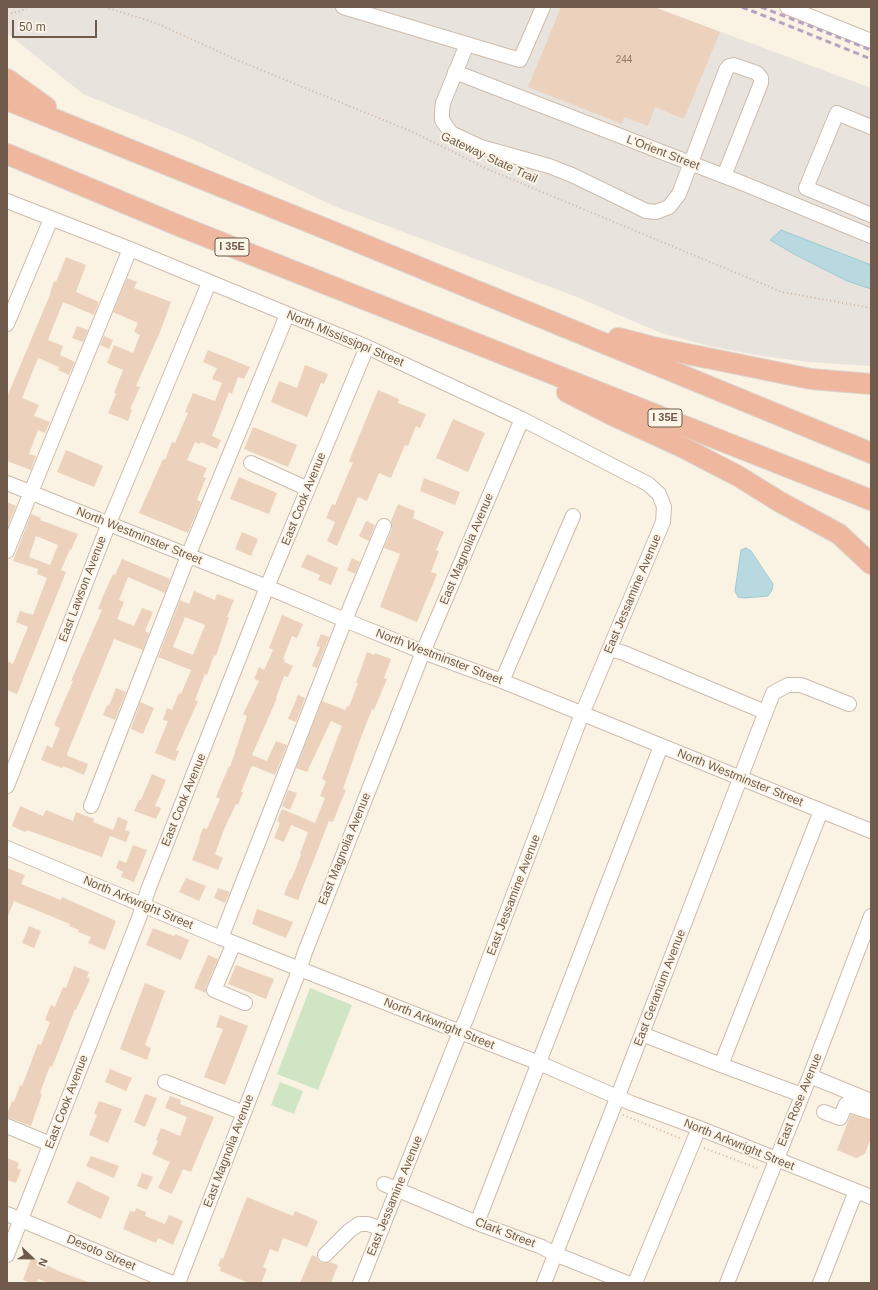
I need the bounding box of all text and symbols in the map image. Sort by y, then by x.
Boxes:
scale bar [14,12,99,38]
text: 50 m [19,20,46,34]
house number: 244 [616,54,632,66]
street label: Gateway State Trail [438,129,540,187]
street label: L'Orient Street [624,132,702,174]
road number: I 35E [215,238,249,256]
street label: North Mississippi Street [284,308,406,370]
road number: I 35E [648,409,682,427]
street label: East Cook Avenue [279,450,329,548]
street label: East Magnolia Avenue [437,491,497,607]
street label: North Westminster Street [74,504,204,568]
street label: East Jessamine Avenue [601,532,665,656]
street label: East Lawson Avenue [56,534,110,644]
street label: North Westminster Street [374,626,504,688]
street label: North Westminster Street [675,746,805,810]
street label: East Cook Avenue [159,751,209,849]
street label: East Magnolia Avenue [316,791,374,907]
street label: East Jessamine Avenue [484,832,544,958]
street label: North Arkwright Street [81,873,195,933]
street label: East Geranium Avenue [631,928,689,1048]
street label: North Arkwright Street [382,995,496,1053]
street label: East Rose Avenue [775,1051,825,1149]
street label: East Cook Avenue [43,1053,91,1151]
street label: East Magnolia Avenue [201,1092,257,1210]
street label: North Arkwright Street [682,1116,796,1174]
street label: East Jessamine Avenue [364,1134,426,1258]
street label: Clark Street [473,1215,537,1251]
street label: Desoto Street [64,1232,138,1274]
north arrow [12,1238,52,1278]
text: N [36,1257,50,1268]

